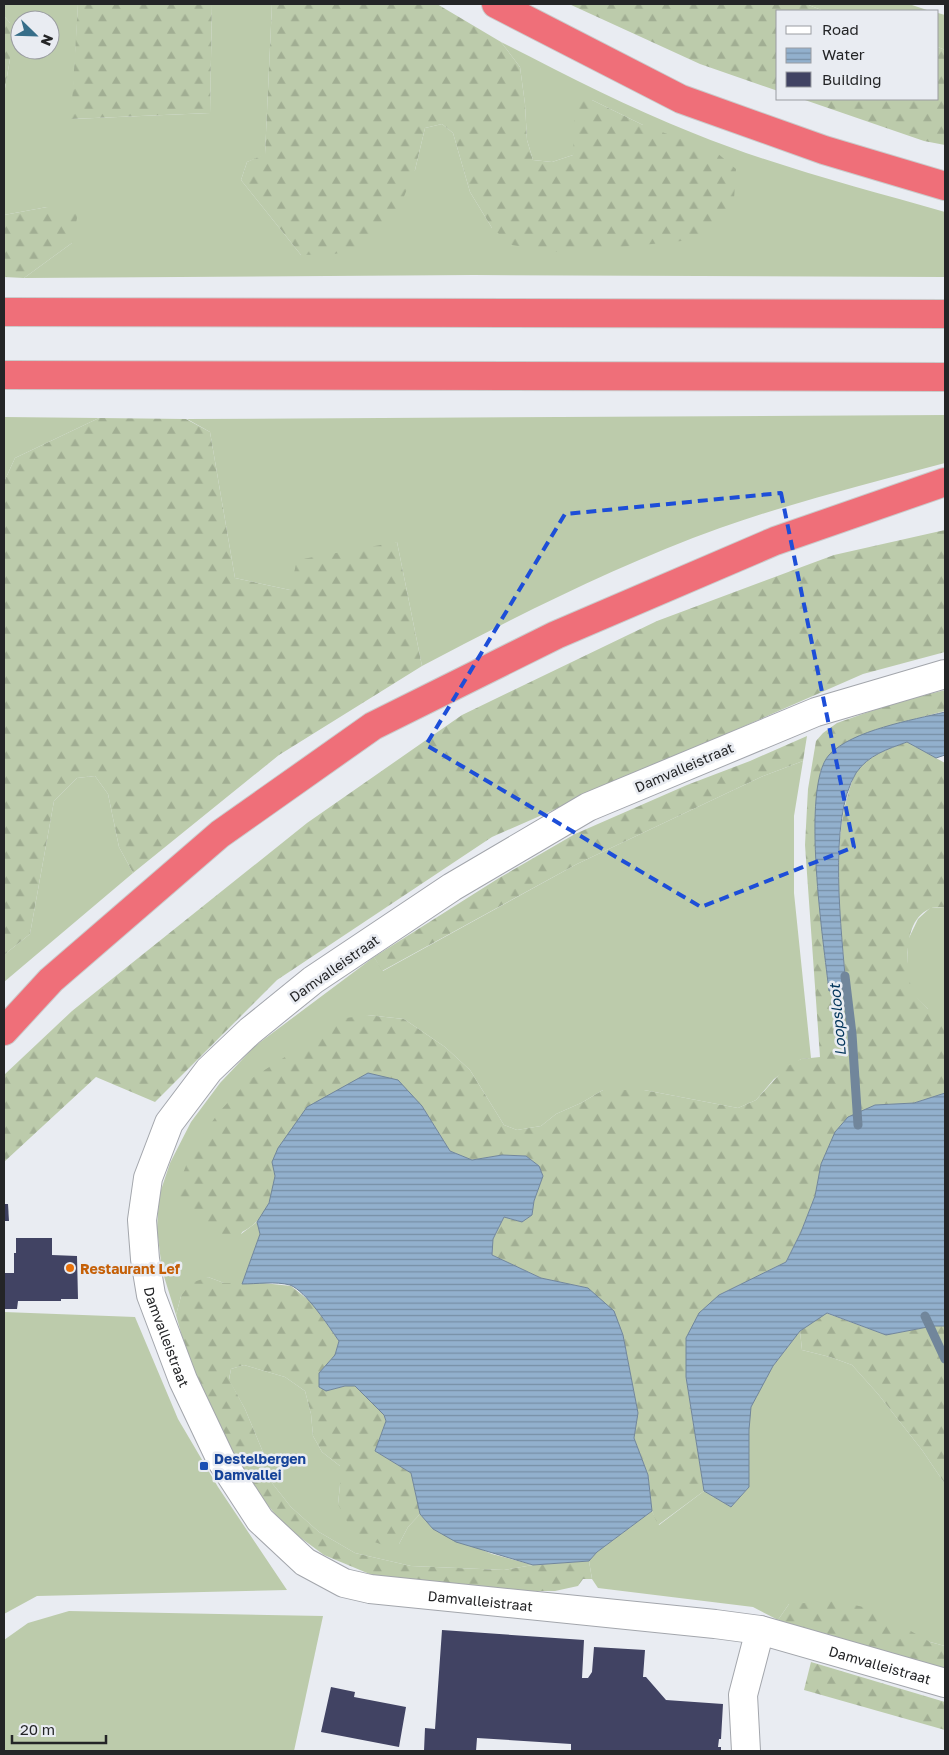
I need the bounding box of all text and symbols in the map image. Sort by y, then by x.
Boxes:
north arrow [10,10,60,60]
legend [776,10,939,100]
text: Road [822,20,859,38]
text: N [38,32,57,48]
text: Water [822,45,865,63]
text: Building [822,70,882,88]
street label: Damvalleistraat [632,739,736,795]
street label: Damvalleistraat [286,931,382,1005]
water label: Loopsloot [825,981,849,1057]
place label: Restaurant Lef [80,1260,181,1277]
marker: Restaurant Lef [64,1262,76,1274]
street label: Damvalleistraat [141,1285,193,1390]
place label: Destelbergen Damvallei [214,1450,306,1483]
marker: Destelbergen Damvallei [198,1460,210,1472]
street label: Damvalleistraat [427,1586,534,1614]
street label: Damvalleistraat [827,1642,933,1687]
scale bar [12,1712,106,1744]
text: 20 m [20,1720,55,1738]

